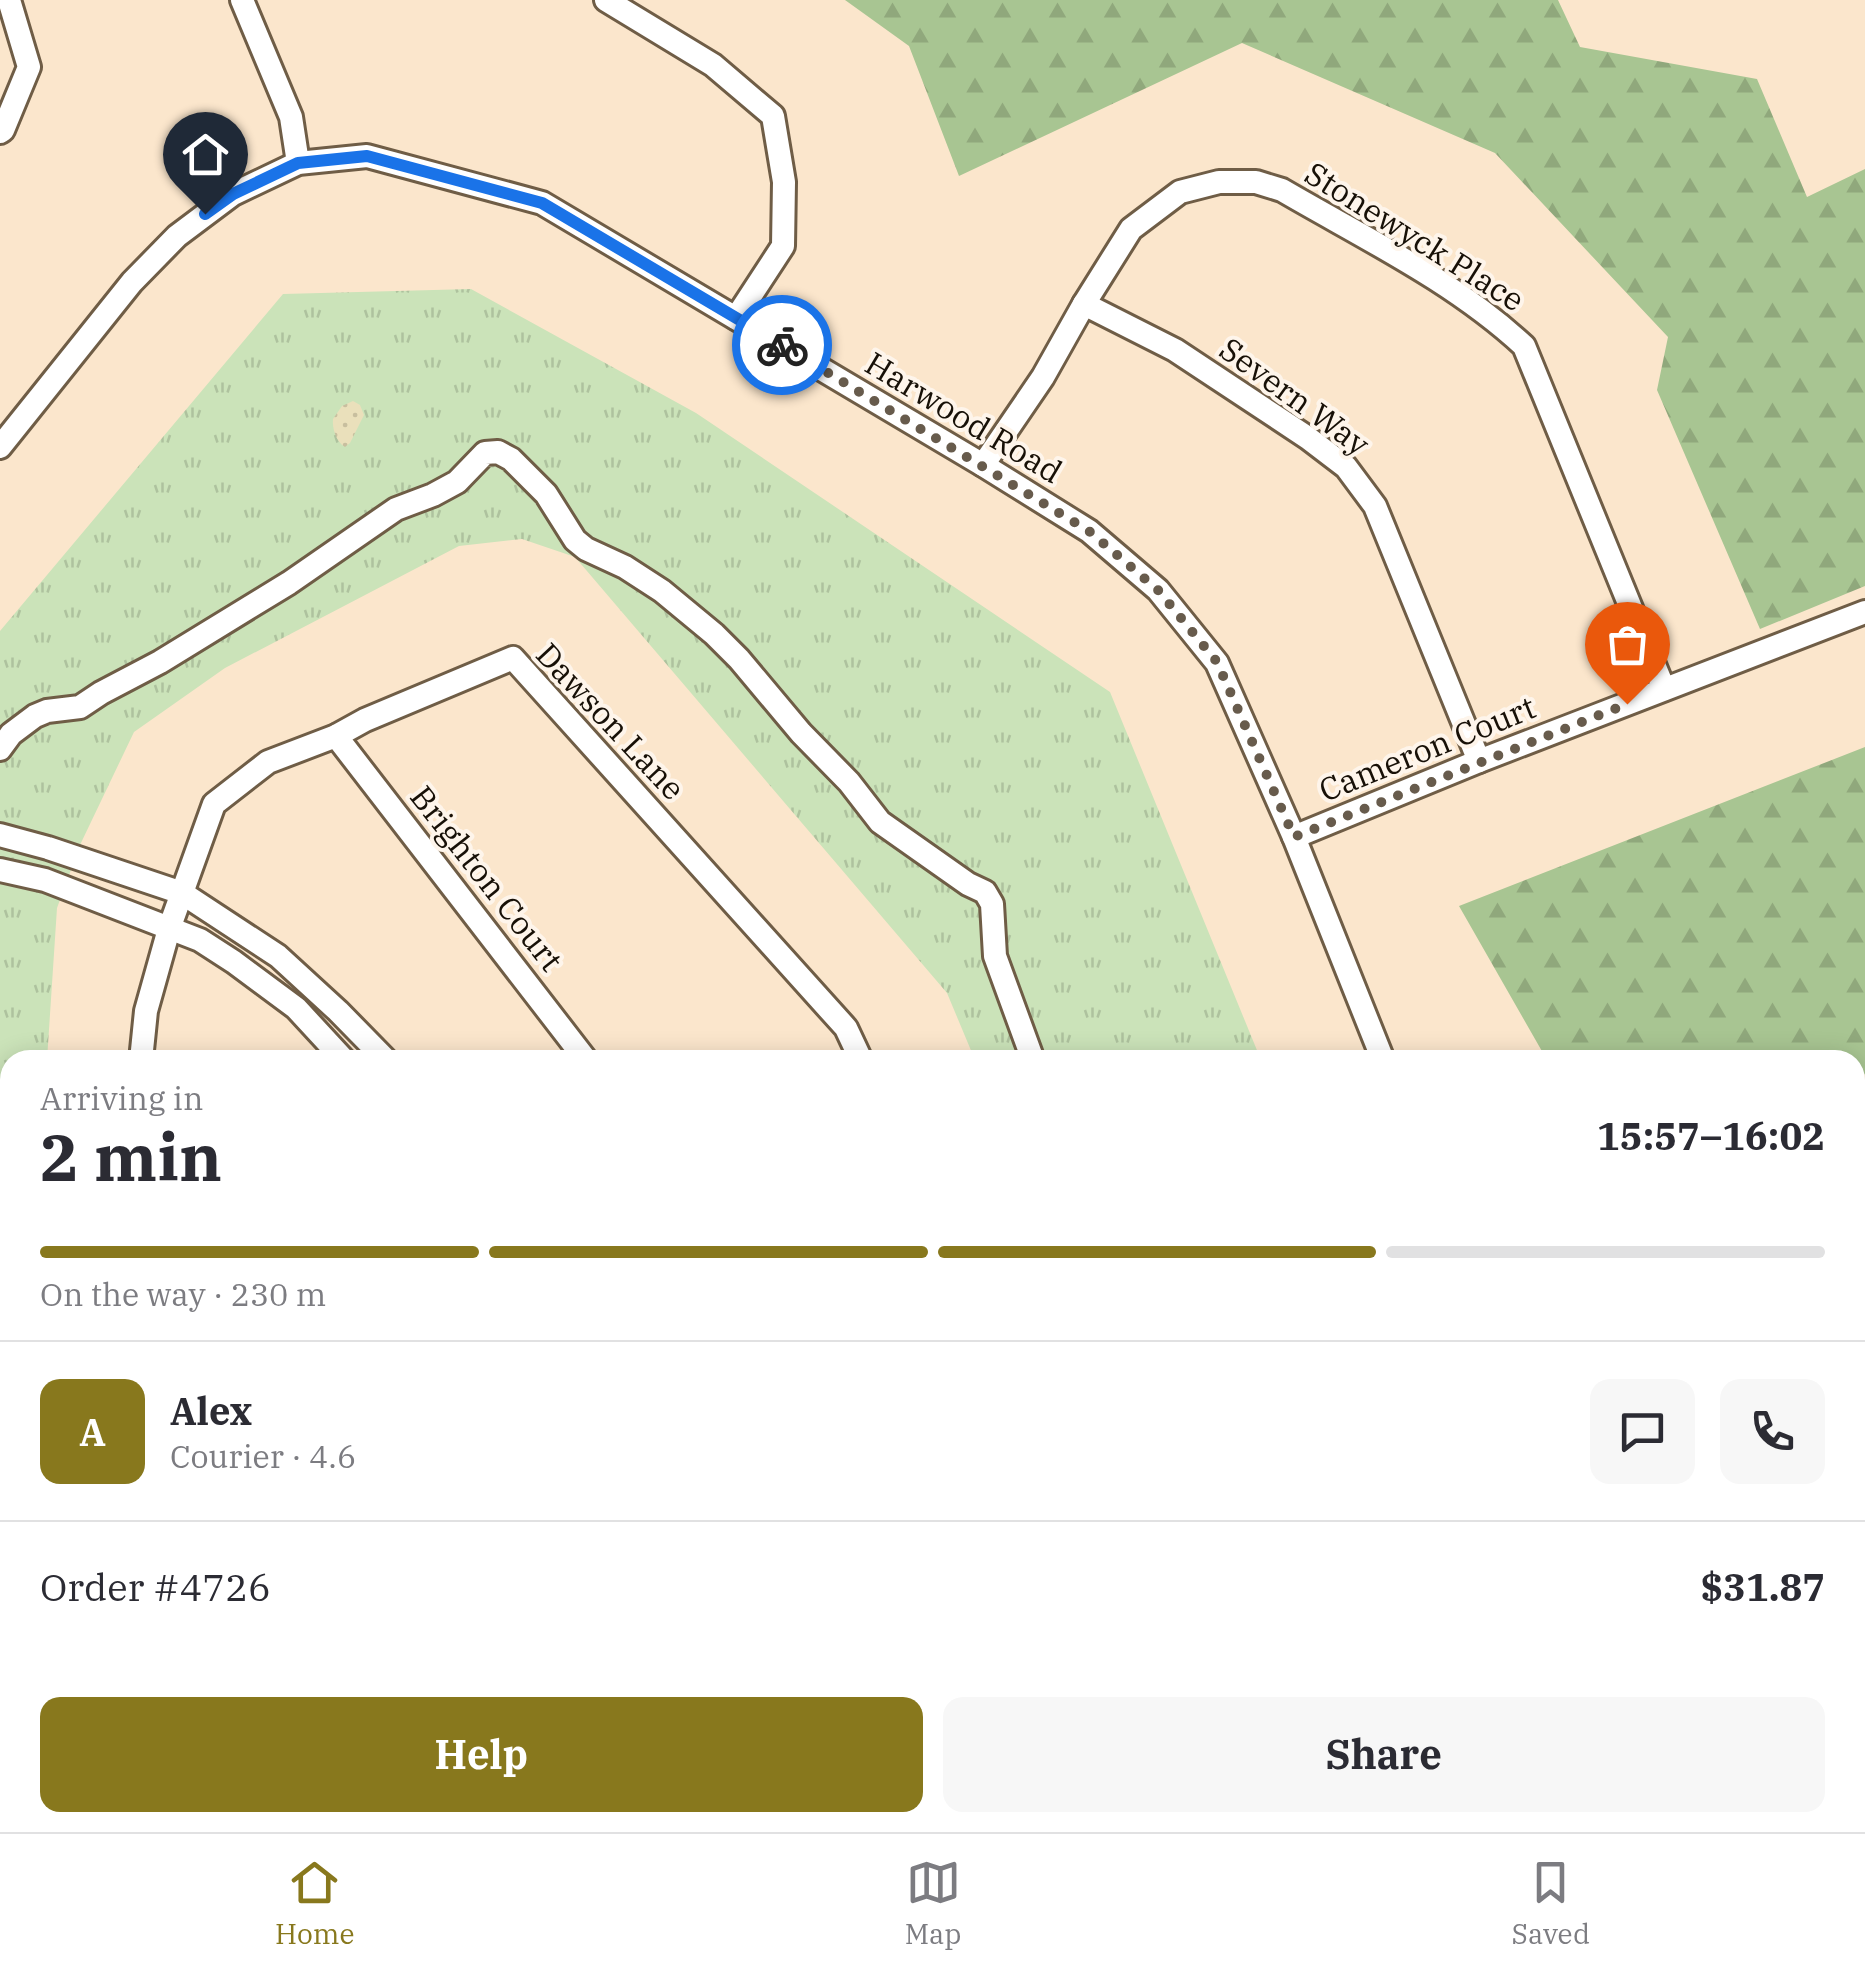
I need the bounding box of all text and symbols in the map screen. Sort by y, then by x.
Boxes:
pin [163,112,248,215]
icon: home [178,127,233,182]
street label: Stonewyck Place [1297,152,1533,320]
courier [732,295,832,395]
icon: bike [755,318,810,373]
street label: Severn Way [1212,328,1379,465]
street label: Harwood Road [858,342,1070,492]
pin [1585,602,1670,705]
icon: bag [1600,617,1655,672]
street label: Dawson Lane [527,633,695,809]
street label: Cameron Court [1313,685,1541,811]
street label: Brighton Court [401,777,573,979]
text: Arriving in [40,1077,203,1119]
text: 15:57–16:02 [1597,1111,1825,1160]
text: 2 min [40,1114,222,1199]
text: On the way · 230 m [40,1273,326,1315]
button: chat [1590,1379,1695,1484]
button: phone [1720,1379,1825,1484]
text: Alex [170,1386,252,1435]
text: A [79,1407,106,1456]
text: Courier · 4.6 [170,1435,356,1477]
text: Order #4726 [40,1562,271,1611]
text: $31.87 [1700,1562,1825,1611]
button: Help [40,1697,923,1812]
button: Share [943,1697,1825,1812]
tab: Home [275,1855,355,1952]
tab: Map [905,1855,962,1952]
tab: Saved [1512,1855,1590,1952]

